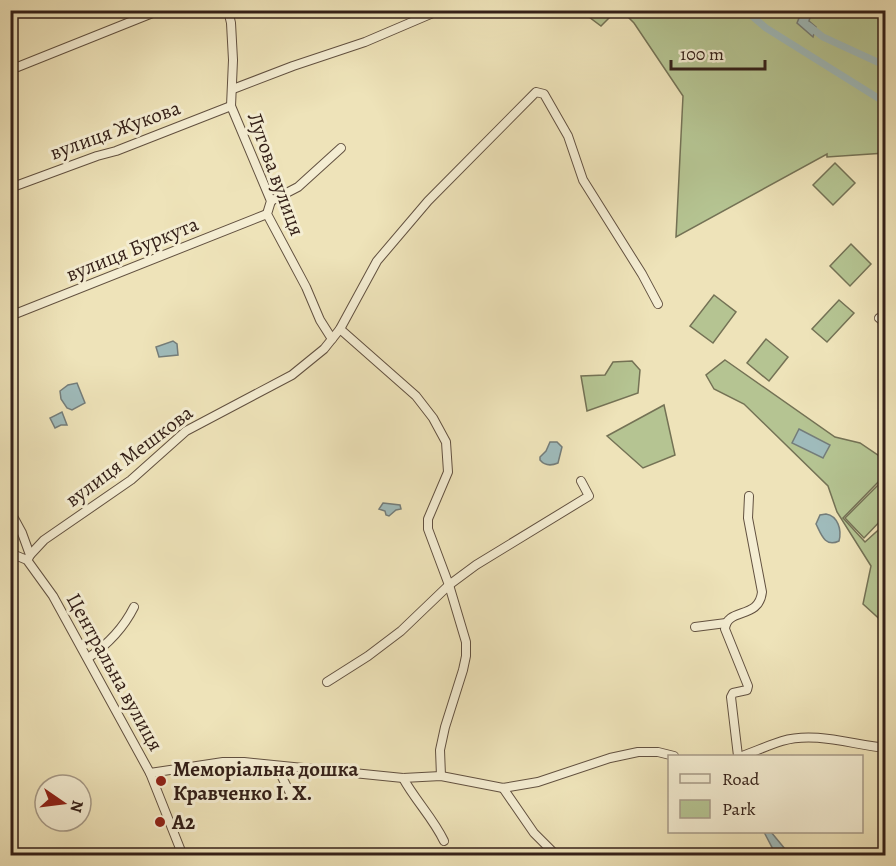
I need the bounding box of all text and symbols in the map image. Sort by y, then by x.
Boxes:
scale bar [671,33,766,71]
text: 100 m [680,42,724,66]
street label: вулиця Жукова [46,93,184,167]
street label: Лугова вулиця [241,108,311,240]
street label: вулиця Буркута [62,210,203,288]
street label: вулиця Мешкова [59,399,199,513]
street label: Центральна вулиця [60,588,170,756]
place label: Меморіальна дошка Кравченко І. Х. [173,755,358,807]
legend [668,755,863,833]
text: Road [722,767,760,791]
north arrow [33,773,93,833]
marker: Меморіальна дошка Кравченко І. Х. [154,774,168,788]
text: Park [722,797,756,821]
text: N [64,798,89,815]
place label: А2 [171,808,195,836]
marker: А2 [153,815,167,829]

